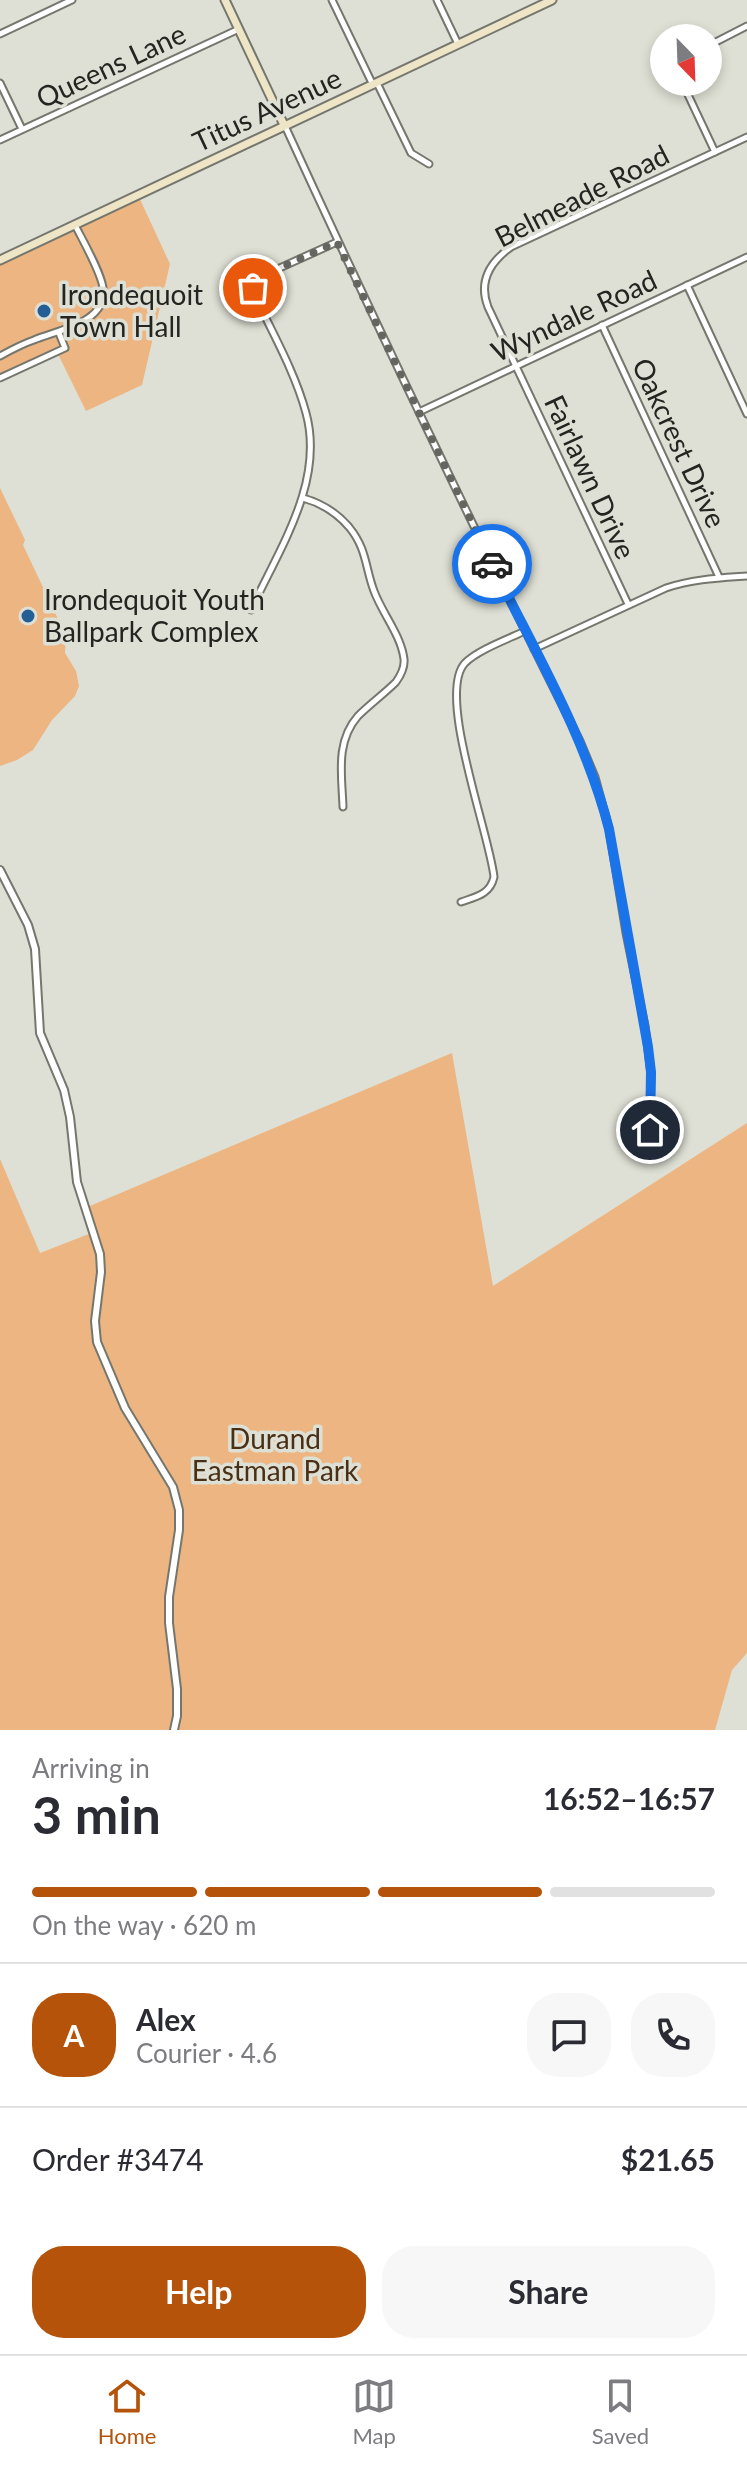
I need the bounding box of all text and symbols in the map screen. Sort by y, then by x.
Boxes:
street label: Queens Lane [30,16,191,115]
north arrow [650,24,722,96]
map controls [650,24,722,96]
street label: Titus Avenue [187,60,346,158]
street label: Belmeade Road [489,137,674,254]
pin [219,254,287,322]
street label: Wyndale Road [485,262,662,368]
icon: bag [231,266,275,310]
place label: Irondequoit Town Hall [60,277,203,343]
marker: Irondequoit Town Hall [35,302,53,320]
street label: Oakcrest Drive [626,352,734,533]
street label: Fairlawn Drive [538,389,644,564]
courier [452,524,532,604]
icon: car [470,542,514,586]
place label: Irondequoit Youth Ballpark Complex [44,582,265,648]
marker: Irondequoit Youth Ballpark Complex [19,607,37,625]
pin [616,1096,684,1164]
icon: home [628,1108,672,1152]
park label: Durand Eastman Park [192,1421,359,1487]
text: Arriving in [32,1752,150,1784]
text: 16:52–16:57 [543,1780,715,1816]
text: 3 min [32,1783,161,1845]
text: On the way · 620 m [32,1909,256,1941]
button: chat [527,1993,611,2077]
button: phone [631,1993,715,2077]
text: Alex [136,2001,196,2037]
text: A [64,2017,84,2053]
text: Courier · 4.6 [136,2037,277,2069]
text: Order #3474 [32,2141,204,2177]
text: $21.65 [621,2141,715,2177]
button: Help [32,2246,366,2338]
button: Share [382,2246,715,2338]
tab: Home [98,2374,156,2449]
tab: Map [352,2374,396,2449]
tab: Saved [592,2374,649,2449]

